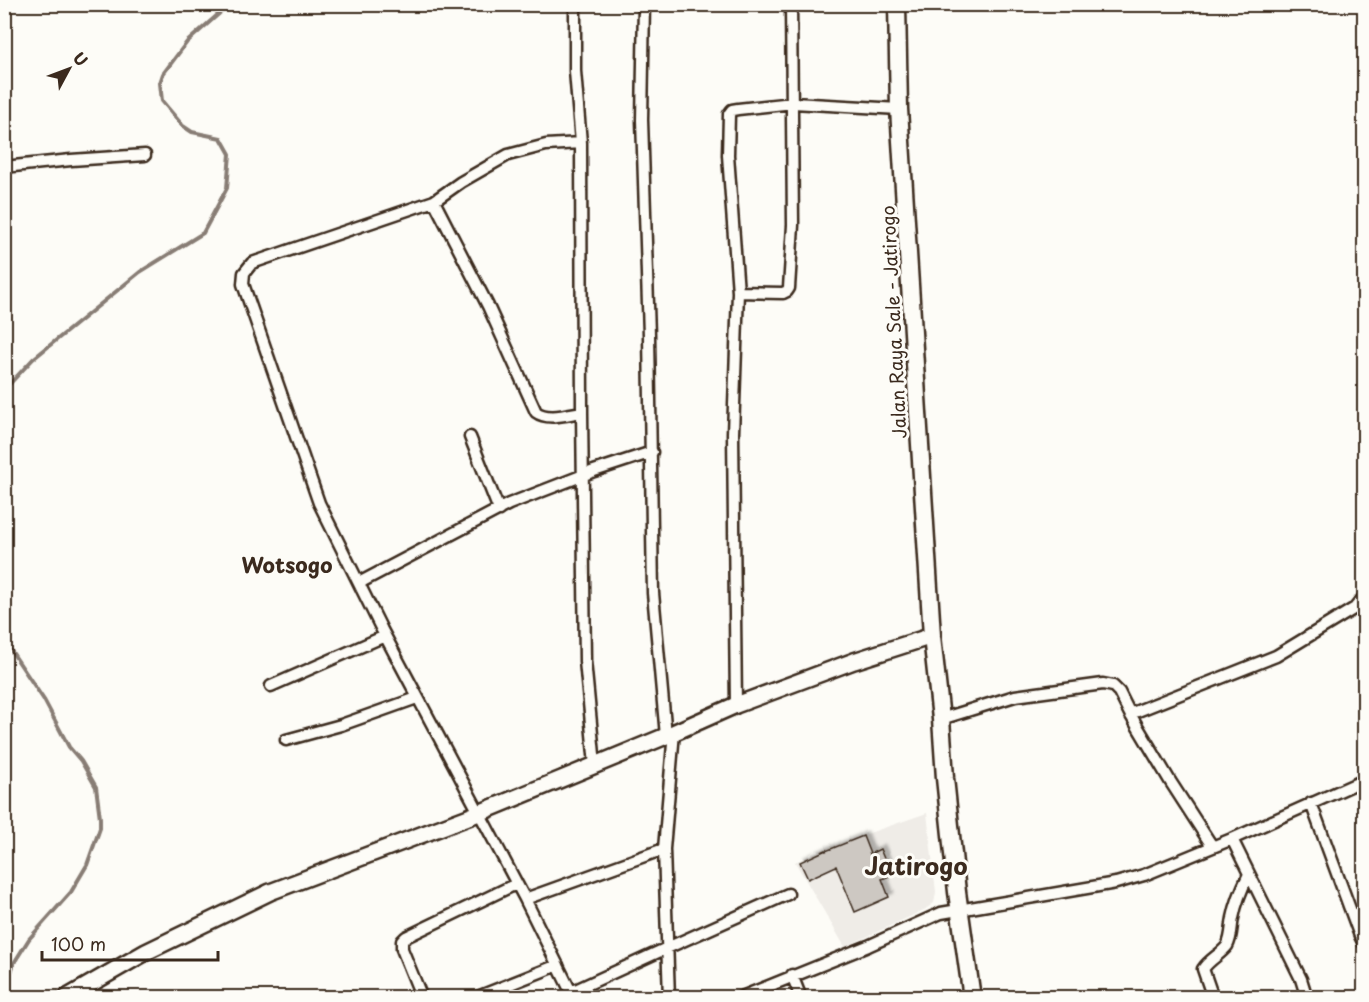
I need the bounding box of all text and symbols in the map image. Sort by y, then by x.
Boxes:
north arrow [39,39,99,99]
text: U [68,46,94,71]
street label: Jalan Raya Sale - Jatirogo [873,205,913,439]
district label: Wotsogo [241,548,333,580]
district label: Jatirogo [864,847,968,883]
scale bar [42,924,218,962]
text: 100 m [51,930,106,957]

